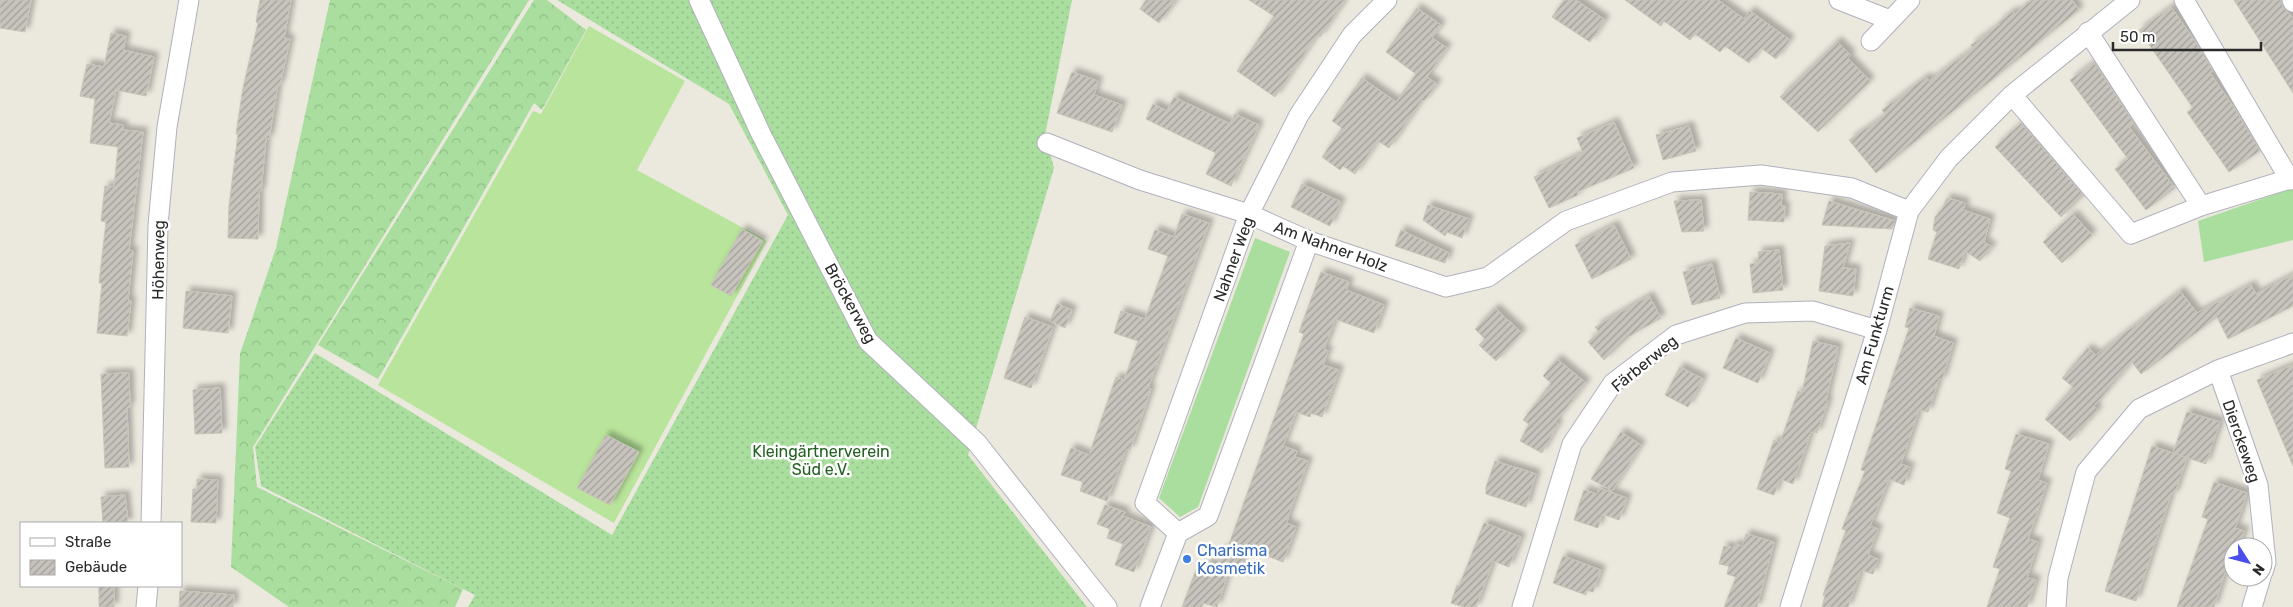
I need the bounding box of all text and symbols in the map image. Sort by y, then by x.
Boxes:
scale bar [2113,20,2260,52]
text: 50 m [2120,28,2155,46]
street label: Nahner Weg [1209,214,1258,304]
street label: Am Nahner Holz [1271,217,1390,276]
street label: Höhenweg [148,220,169,300]
street label: Bröckerweg [821,260,880,347]
street label: Am Funkturm [1851,284,1898,387]
street label: Färberweg [1607,331,1681,396]
street label: Dierckeweg [2218,397,2265,485]
park label: Kleingärtnerverein Süd e.V. [752,442,890,479]
legend [20,522,182,587]
text: Straße [65,533,111,551]
north arrow [2223,537,2273,587]
place label: Charisma Kosmetik [1197,541,1267,578]
marker: Charisma Kosmetik [1181,553,1193,565]
text: Gebäude [65,558,127,576]
text: N [2248,560,2268,578]

